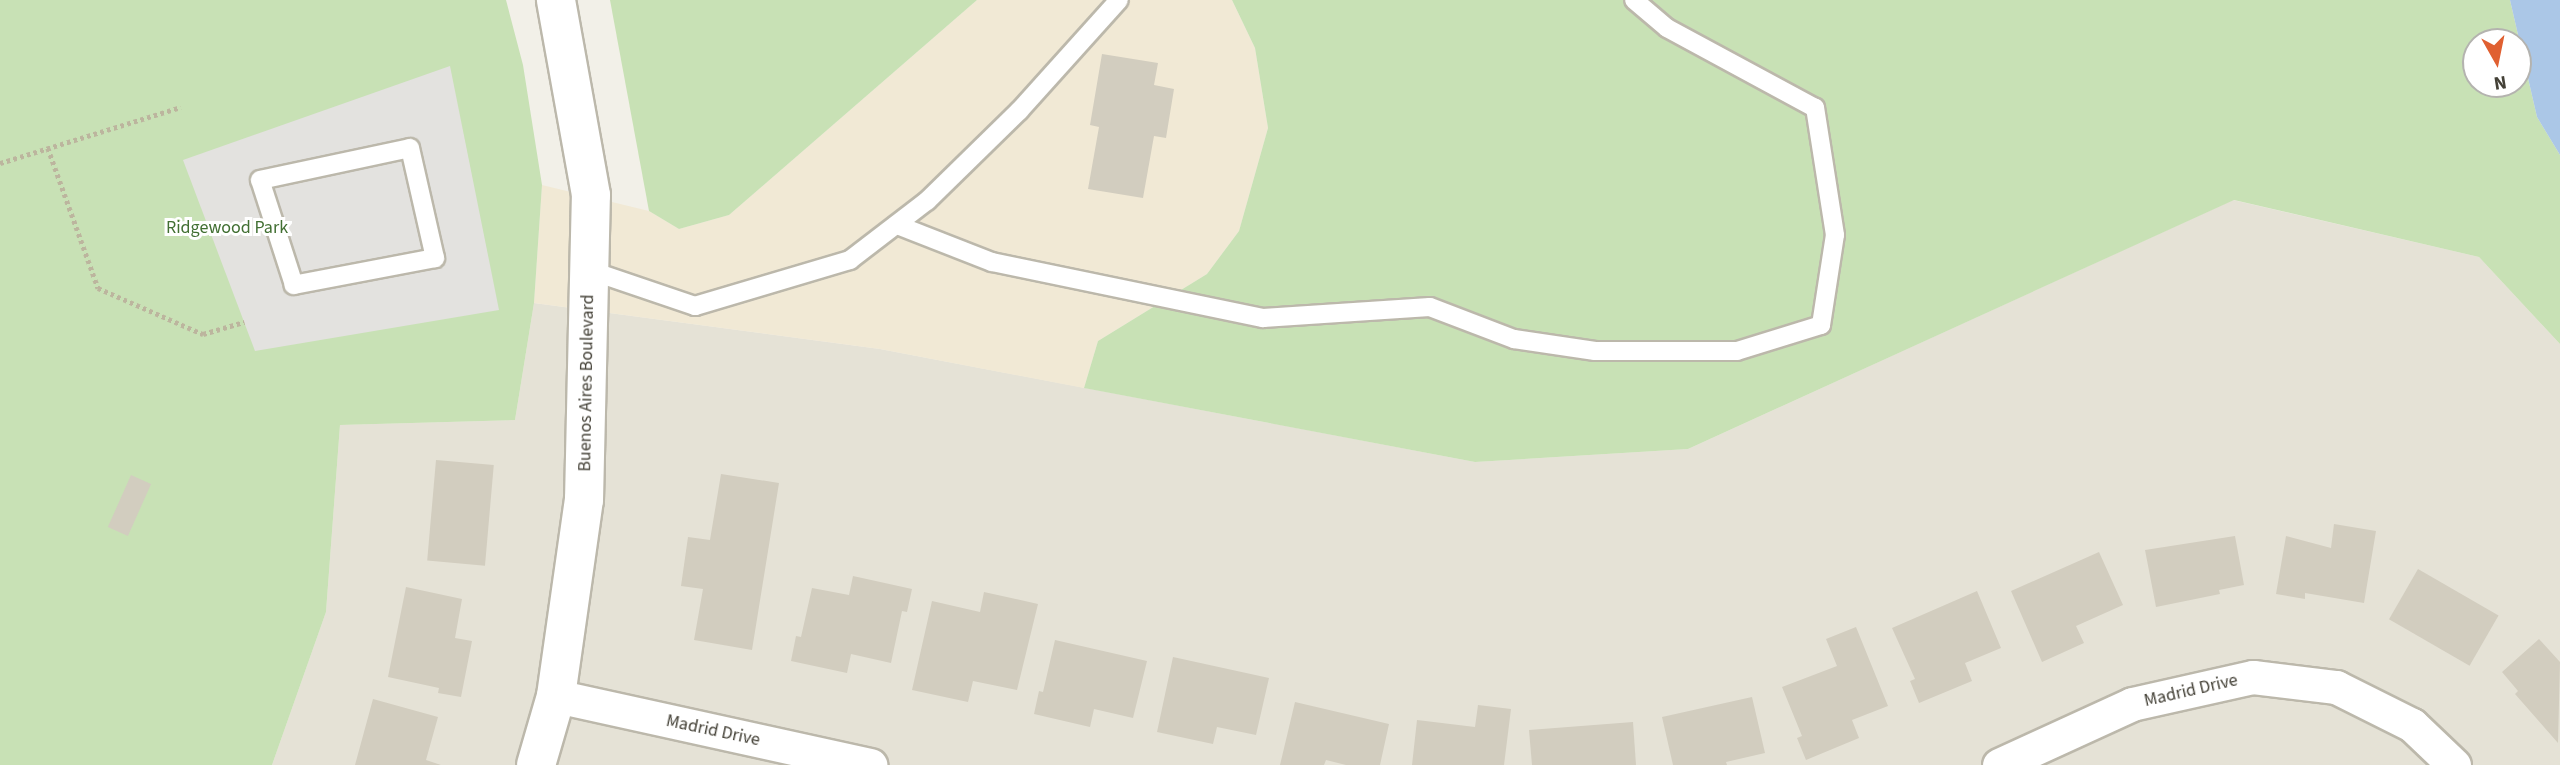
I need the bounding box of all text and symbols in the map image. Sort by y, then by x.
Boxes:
north arrow [2462,28,2532,98]
text: N [2492,68,2508,97]
park label: Ridgewood Park [166,217,288,239]
street label: Buenos Aires Boulevard [575,294,599,472]
street label: Madrid Drive [2142,670,2240,712]
street label: Madrid Drive [664,711,762,751]

